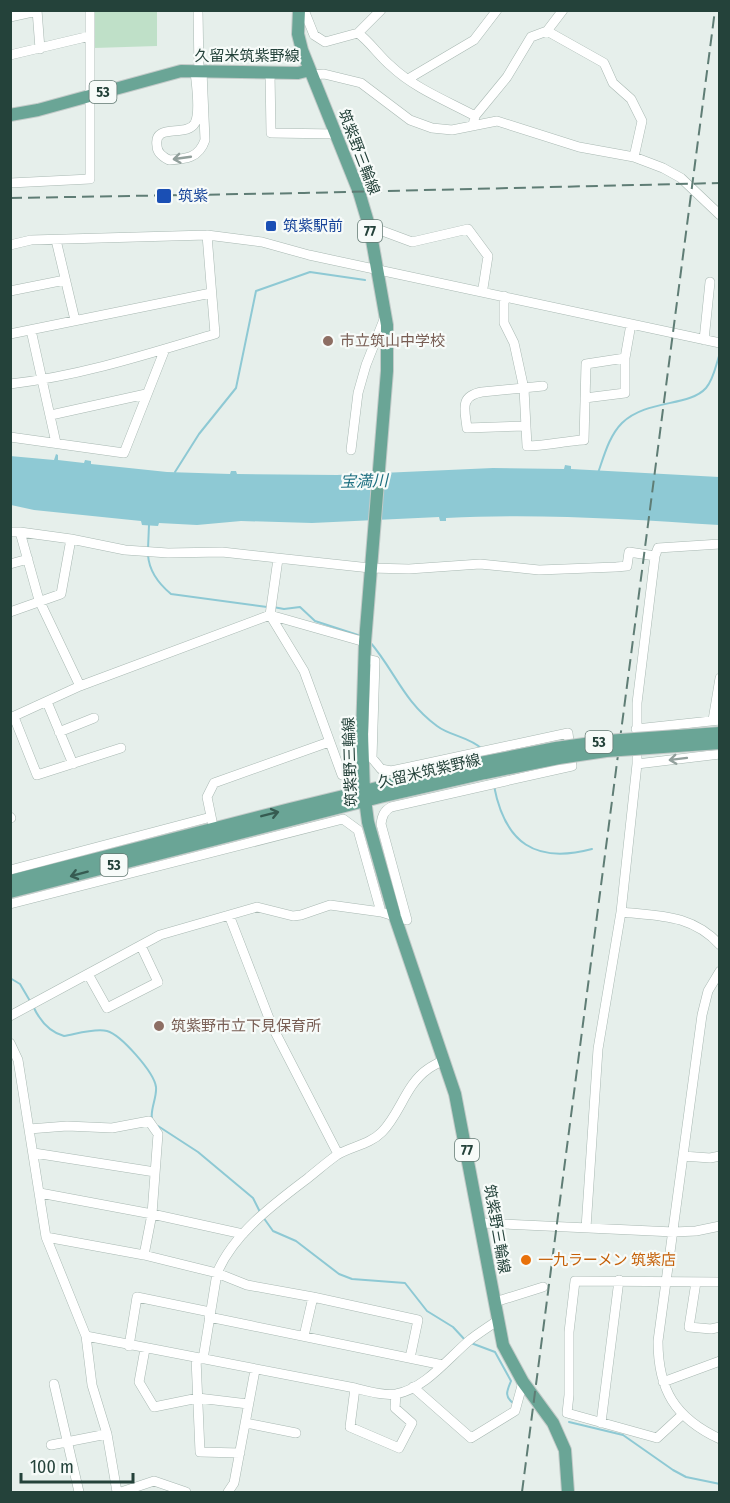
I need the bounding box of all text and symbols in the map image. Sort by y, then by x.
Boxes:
street label: 久留米筑紫野線 [194,47,300,65]
road number: 53 [90,81,116,103]
street label: 筑紫野三輪線 [334,107,384,197]
one-way arrow [173,152,193,163]
marker: 筑紫 [155,187,173,205]
place label: 筑紫 [178,187,208,205]
place label: 筑紫駅前 [283,217,343,235]
marker: 筑紫駅前 [264,219,278,233]
road number: 77 [358,220,382,242]
place label: 市立筑山中学校 [340,332,445,350]
marker: 市立筑山中学校 [321,334,335,348]
water label: 宝満川 [340,471,390,491]
street label: 筑紫野三輪線 [339,717,361,807]
road number: 53 [586,731,612,753]
street label: 久留米筑紫野線 [376,750,482,792]
one-way arrow [669,754,689,765]
one-way arrow [261,807,280,819]
road number: 53 [100,854,128,876]
one-way arrow [70,869,89,881]
place label: 筑紫野市立下見保育所 [171,1017,321,1035]
marker: 筑紫野市立下見保育所 [152,1019,166,1033]
road number: 77 [455,1139,479,1161]
street label: 筑紫野三輪線 [480,1183,514,1275]
place label: 一九ラーメン 筑紫店 [538,1251,676,1269]
marker: 一九ラーメン 筑紫店 [519,1253,533,1267]
scale bar [21,1446,134,1484]
text: 100 m [30,1456,74,1478]

